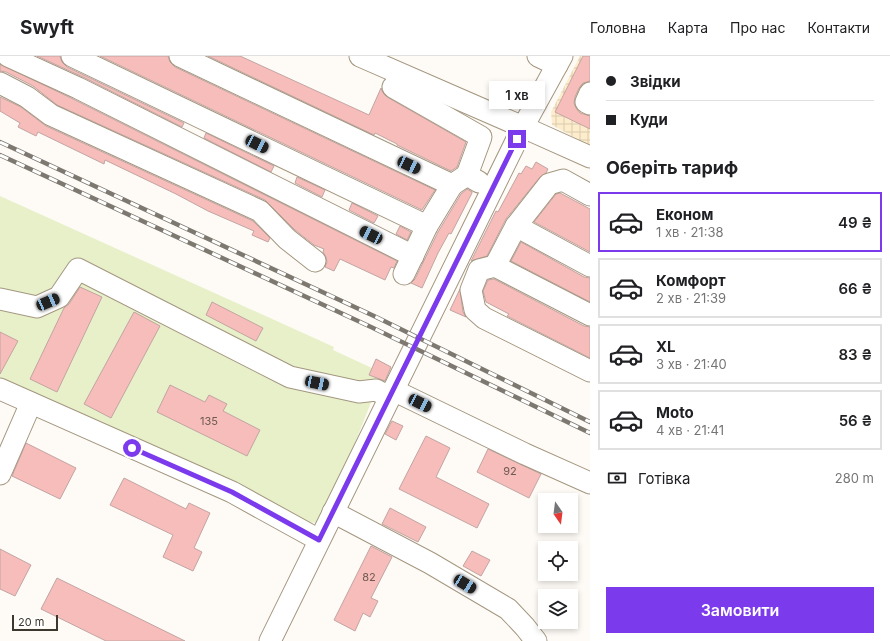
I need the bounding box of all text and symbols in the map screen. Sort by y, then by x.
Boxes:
text: Swyft [20,16,74,39]
text: Головна [590,19,646,36]
text: Карта [668,19,708,36]
text: Про нас [730,19,785,36]
text: Контакти [807,19,870,36]
text: Звідки [630,72,681,91]
callout: 1 хв [489,81,545,109]
text: 1 хв [505,87,529,103]
text: Куди [630,110,668,129]
route end [508,130,526,148]
car [244,133,270,155]
car [396,154,422,176]
text: Оберіть тариф [606,157,738,178]
icon: car [608,204,644,240]
text: Економ [656,205,713,224]
text: 49 ₴ [838,213,872,232]
car [358,224,384,246]
text: 1 хв · 21:38 [656,224,723,240]
icon: car [608,270,644,306]
text: Комфорт [656,271,726,290]
text: 66 ₴ [838,279,872,298]
text: 2 хв · 21:39 [656,290,726,306]
car [35,292,61,312]
icon: car [608,336,644,372]
text: XL [656,337,676,356]
text: 83 ₴ [839,345,872,364]
text: 3 хв · 21:40 [656,356,727,372]
car [304,375,330,391]
car [407,392,433,414]
icon: car [608,402,644,438]
text: Moto [656,403,694,422]
text: 56 ₴ [839,411,872,430]
house number: 135 [200,414,218,428]
text: 4 хв · 21:41 [656,422,724,438]
route start [123,439,141,457]
house number: 92 [503,464,517,478]
icon: cash [606,467,628,489]
text: Готівка [638,469,690,488]
text: 280 m [835,470,874,486]
north arrow [538,493,578,533]
map controls [538,493,578,629]
button: locate [538,541,578,581]
house number: 82 [362,570,376,584]
car [452,573,478,595]
button: Замовити [606,587,874,633]
button: layers [538,589,578,629]
scale bar [12,613,58,632]
text: 20 m [18,615,44,629]

